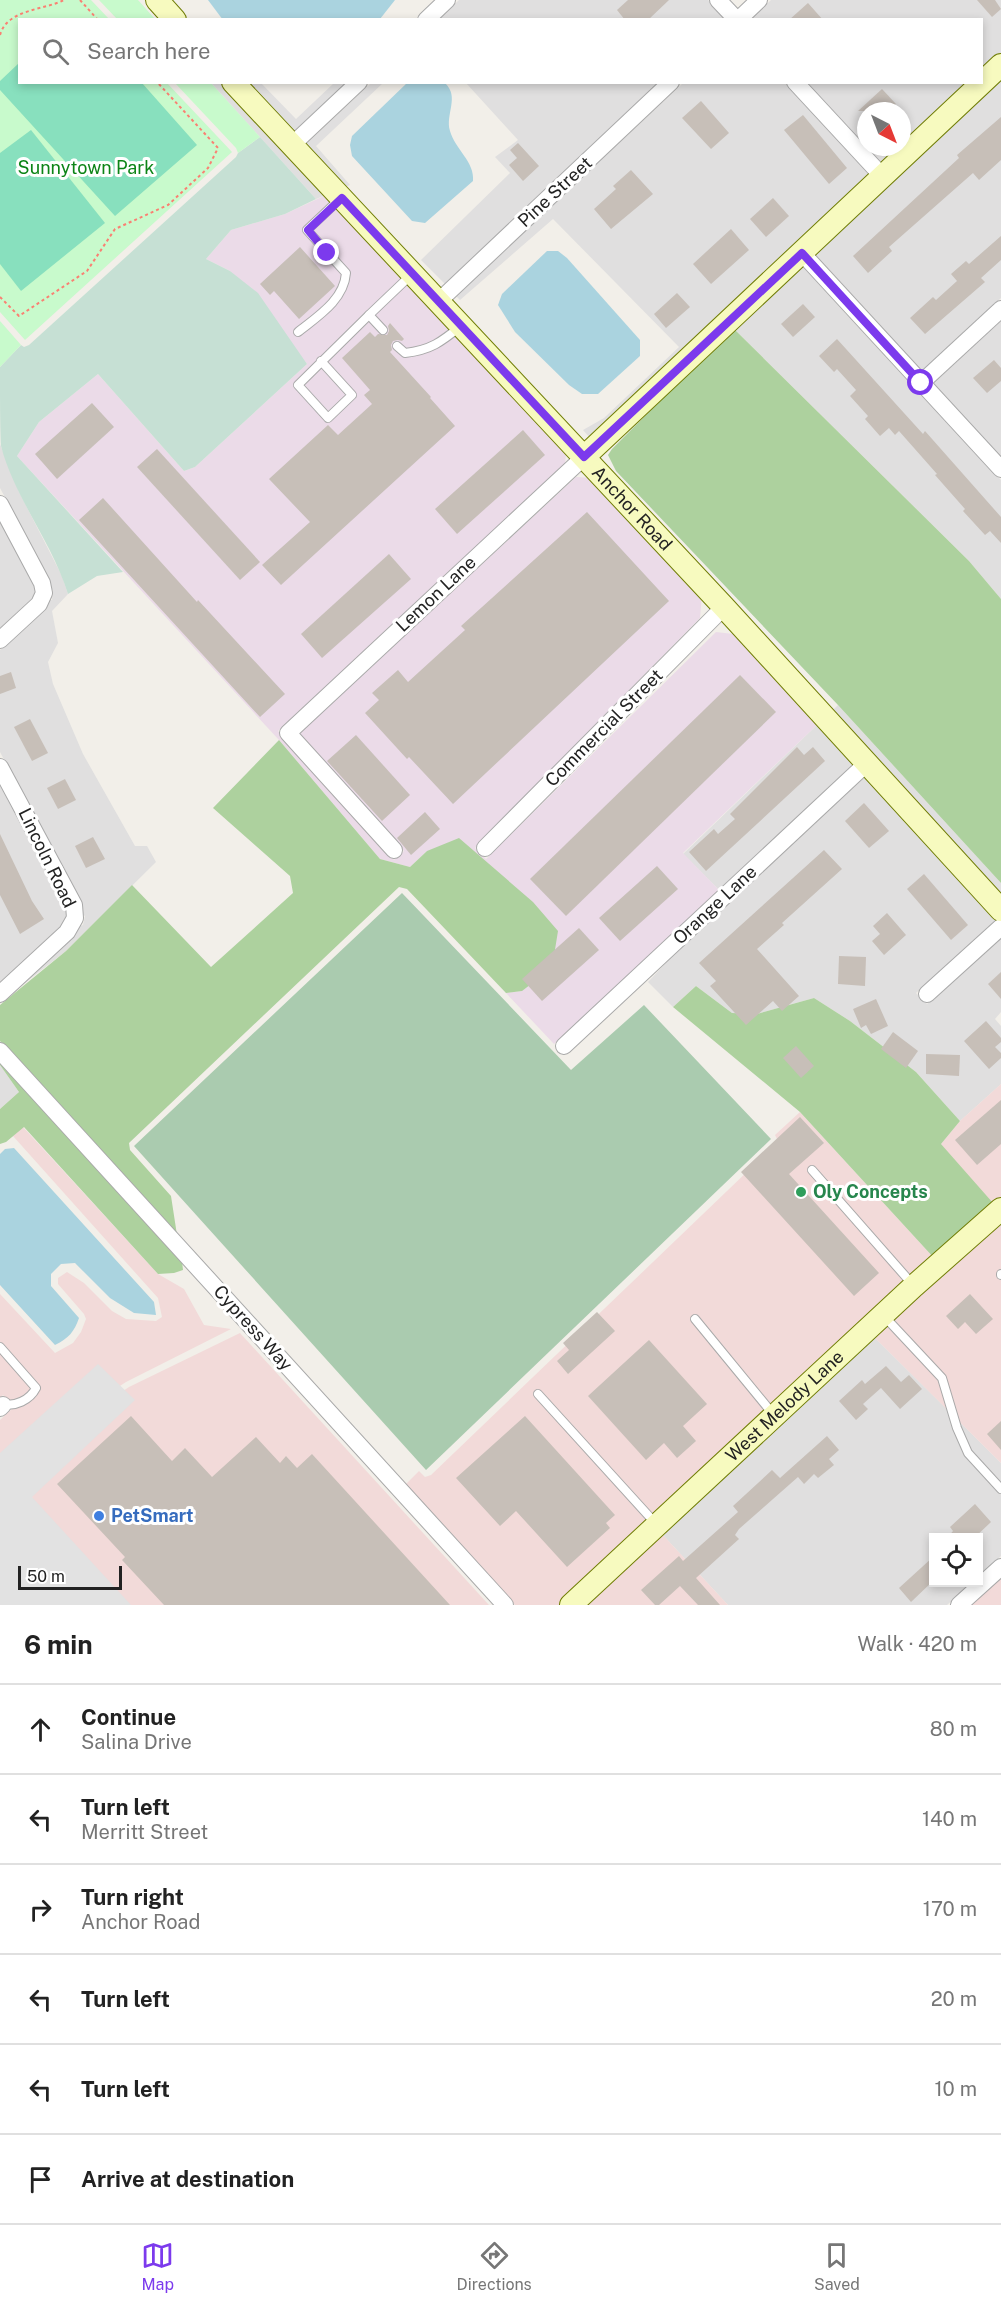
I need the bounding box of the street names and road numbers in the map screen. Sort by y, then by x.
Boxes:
street label: Pine Street [513,152,596,231]
street label: Anchor Road [588,462,677,555]
street label: Lemon Lane [391,551,480,636]
street label: Commercial Street [541,665,667,791]
street label: Lincoln Road [14,805,81,911]
street label: Orange Lane [669,861,761,949]
street label: Cypress Way [210,1281,297,1375]
street label: West Melody Lane [721,1346,848,1466]

